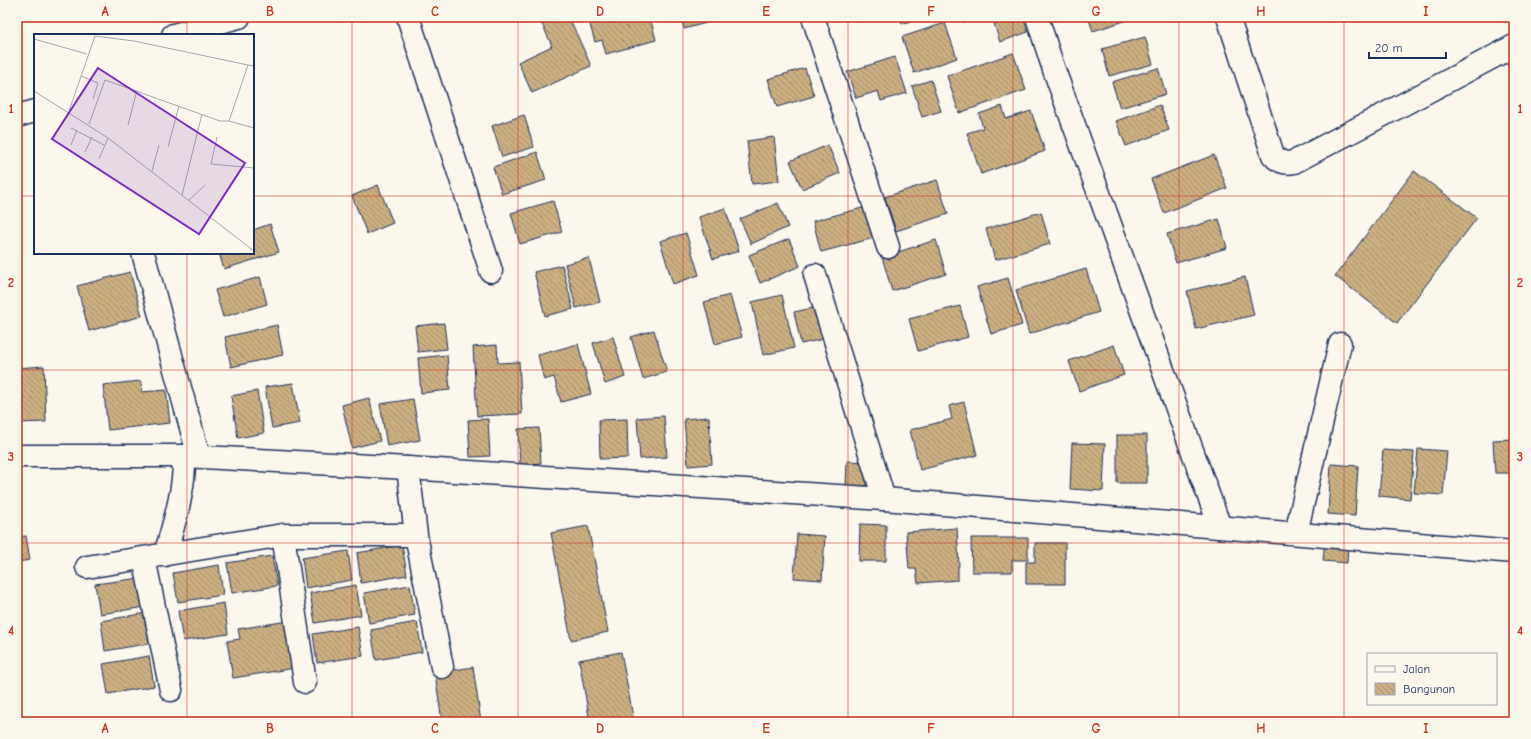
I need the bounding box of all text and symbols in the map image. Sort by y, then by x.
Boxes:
text: A [101,4,109,19]
text: B [266,4,274,19]
text: C [431,4,439,19]
text: D [596,4,604,19]
text: E [762,4,770,19]
text: F [927,4,935,19]
text: G [1091,4,1101,19]
text: H [1256,4,1266,19]
text: I [1423,4,1429,19]
inset map [34,34,254,254]
scale bar [1369,34,1446,60]
text: 20 m [1375,41,1403,55]
text: 1 [8,101,14,116]
text: 1 [1517,101,1523,116]
text: 2 [8,275,14,290]
text: 2 [1517,275,1523,290]
text: 3 [8,449,14,464]
text: 3 [1517,449,1523,464]
text: 4 [8,623,14,638]
text: 4 [1517,623,1523,638]
legend [1367,653,1497,705]
text: Jalan [1403,662,1430,676]
text: Bangunan [1403,682,1455,696]
text: A [101,721,109,736]
text: B [266,721,274,736]
text: C [431,721,439,736]
text: D [596,721,604,736]
text: E [762,721,770,736]
text: F [927,721,935,736]
text: G [1091,721,1101,736]
text: H [1256,721,1266,736]
text: I [1423,721,1429,736]

